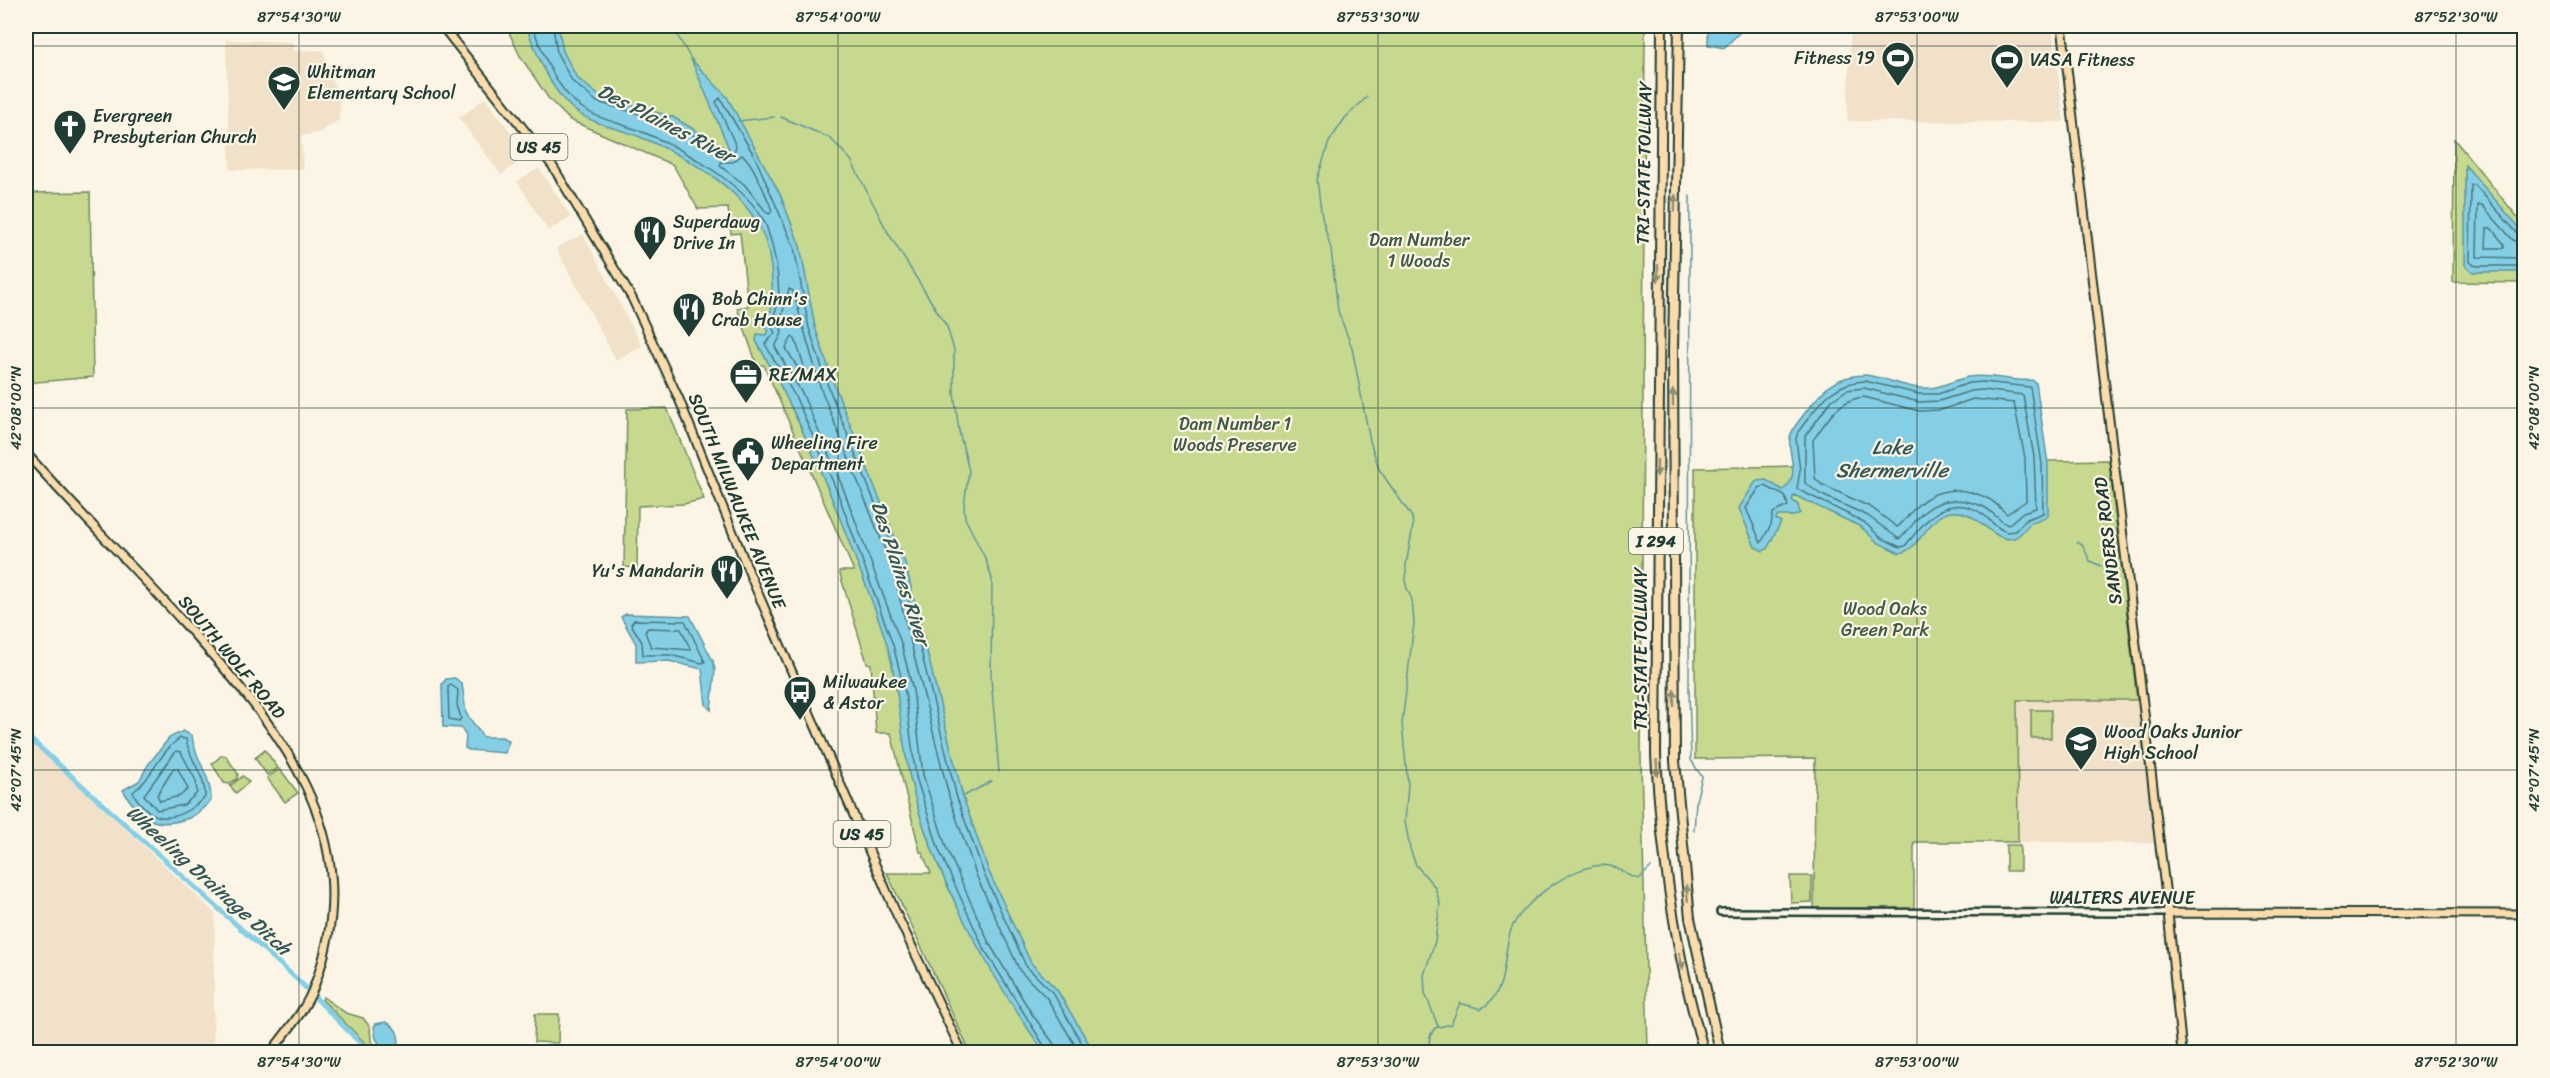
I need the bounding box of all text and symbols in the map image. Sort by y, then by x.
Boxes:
text: 87°54'30"W [257,4,341,30]
text: 87°54'00"W [796,4,881,30]
text: 87°53'30"W [1337,4,1420,30]
text: 87°53'00"W [1875,4,1959,30]
text: 87°52'30"W [2415,4,2498,30]
sports icon: Fitness 19 [1880,40,1916,87]
place label: Fitness 19 [1794,42,1875,74]
sports icon: VASA Fitness [1989,42,2025,89]
place label: VASA Fitness [2030,44,2135,76]
place label: Whitman Elementary School [307,56,456,109]
school or university icon: Whitman Elementary School [266,64,302,111]
water label: Des Plaines River [591,74,744,175]
street label: TRI-STATE TOLLWAY [1627,80,1661,245]
place label: Evergreen Presbyterian Church [93,100,257,153]
church icon: Evergreen Presbyterian Church [52,108,88,155]
road number: US 45 [510,134,568,160]
one-way arrow [1670,194,1680,213]
place label: Superdawg Drive In [673,206,760,259]
restaurant icon: Superdawg Drive In [632,214,668,261]
park label: Dam Number 1 Woods [1369,224,1471,277]
one-way arrow [1653,263,1663,282]
place label: Bob Chinn's Crab House [712,283,808,336]
restaurant icon: Bob Chinn's Crab House [671,291,707,338]
office icon: RE/MAX [728,357,764,404]
place label: RE/MAX [769,359,837,391]
text: 42°08'00"N [3,365,29,450]
text: 42°08'00"N [2521,365,2547,450]
street label: SOUTH MILWAUKEE AVENUE [679,388,795,615]
one-way arrow [1668,389,1678,408]
park label: Dam Number 1 Woods Preserve [1173,408,1297,461]
place label: Wheeling Fire Department [771,427,878,480]
water label: Lake Shermerville [1836,430,1950,488]
public building icon: Wheeling Fire Department [730,435,766,482]
one-way arrow [1652,458,1662,477]
street label: SANDERS ROAD [2084,475,2132,607]
water label: Des Plaines River [861,496,942,653]
road number: I 294 [1629,528,1683,554]
restaurant icon: Yu's Mandarin [709,553,745,600]
place label: Yu's Mandarin [592,555,704,587]
street label: TRI-STATE TOLLWAY [1625,566,1657,731]
street label: SOUTH WOLF ROAD [170,587,294,727]
park label: Wood Oaks Green Park [1841,593,1929,646]
place label: Milwaukee & Astor [823,666,907,719]
bus stop icon: Milwaukee & Astor [782,674,818,721]
one-way arrow [1669,689,1679,708]
place label: Wood Oaks Junior High School [2104,716,2243,769]
school or university icon: Wood Oaks Junior High School [2063,724,2099,771]
text: 42°07'45"N [3,728,29,812]
text: 42°07'45"N [2521,728,2547,812]
one-way arrow [1652,758,1661,777]
water label: Wheeling Drainage Ditch [118,796,301,966]
road number: US 45 [834,821,890,847]
street label: WALTERS AVENUE [2049,882,2196,914]
one-way arrow [1682,883,1692,902]
one-way arrow [1677,952,1686,971]
text: 87°54'30"W [257,1049,341,1075]
text: 87°54'00"W [796,1049,881,1075]
text: 87°53'30"W [1337,1049,1420,1075]
text: 87°53'00"W [1875,1049,1959,1075]
text: 87°52'30"W [2415,1049,2498,1075]

